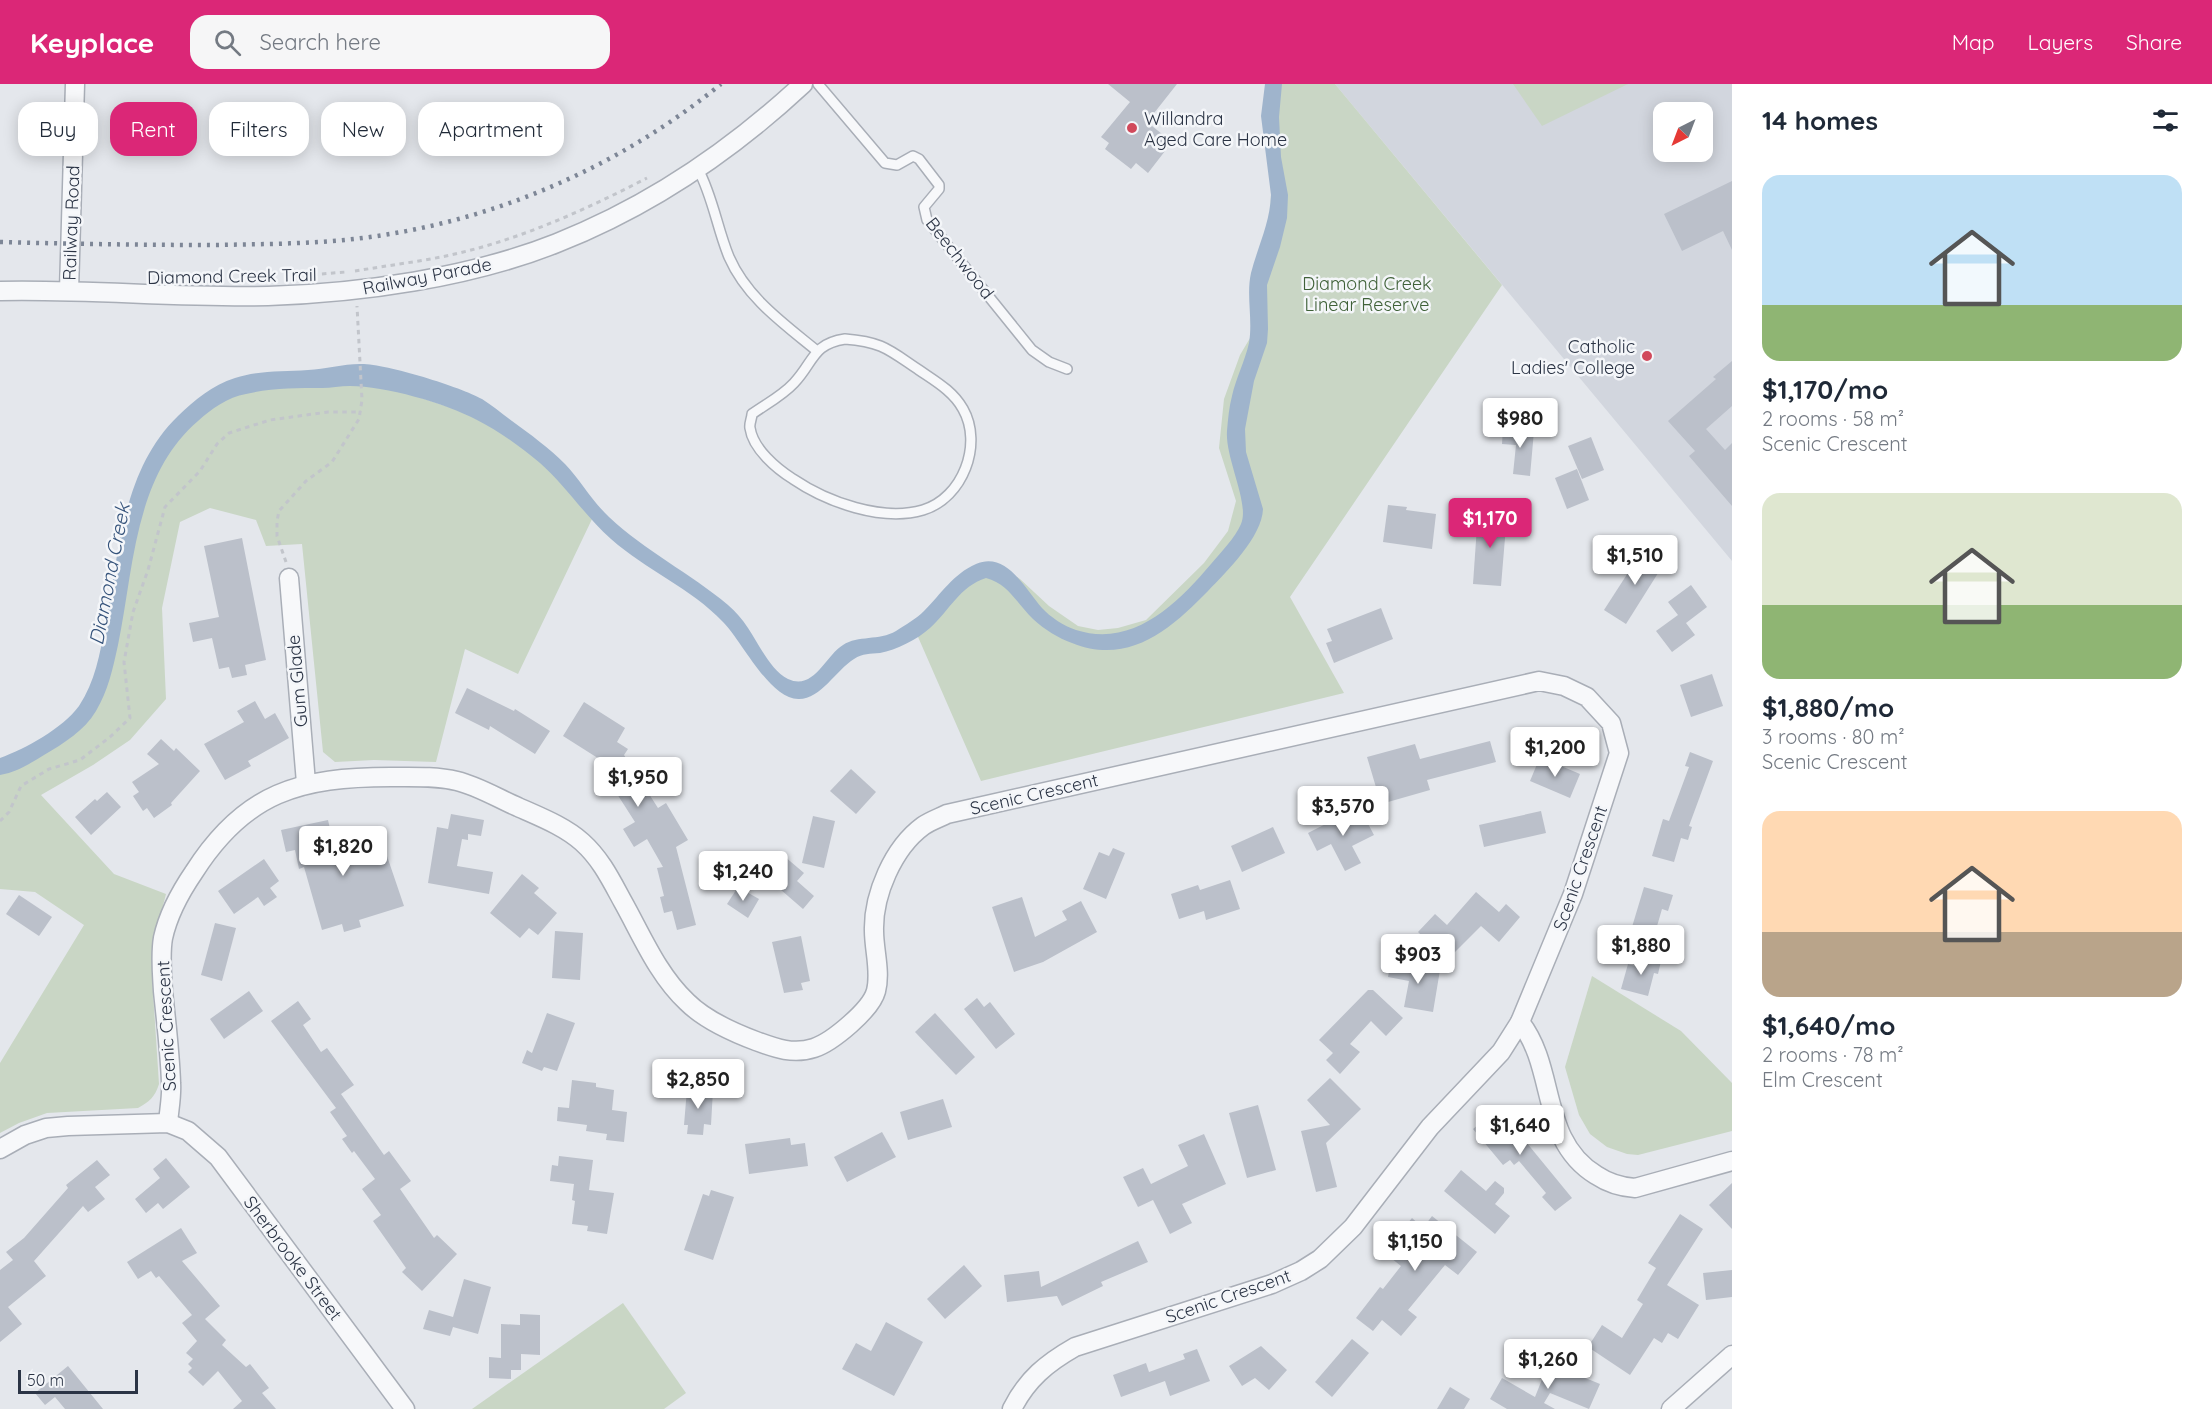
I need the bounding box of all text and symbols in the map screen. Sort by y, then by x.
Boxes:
search box [190,15,610,69]
text: Keyplace [30,25,154,60]
icon: search [211,26,244,59]
text: Search here [259,28,381,56]
text: Map [1952,29,1995,55]
text: Layers [2028,29,2093,55]
text: Share [2126,29,2182,55]
chip: Buy [18,102,98,156]
chip: Rent [110,102,197,156]
chip: Filters [209,102,309,156]
chip: New [321,102,406,156]
chip: Apartment [418,102,564,156]
north arrow [1653,102,1713,162]
map controls [1653,102,1713,162]
text: 14 homes [1762,104,1878,137]
icon: filters [2149,104,2182,137]
place label: Willandra Aged Care Home [1144,107,1287,151]
marker: Willandra Aged Care Home [1125,121,1139,135]
street label: Railway Road [57,165,85,281]
street label: Beechwood [921,212,999,304]
icon: home [1918,214,2026,322]
street label: Railway Parade [361,252,493,300]
street label: Diamond Creek Trail [147,263,317,289]
park label: Diamond Creek Linear Reserve [1302,272,1432,316]
place label: Catholic Ladies' College [1511,335,1635,379]
marker: Catholic Ladies' College [1640,349,1654,363]
text: $1,170/mo [1762,373,1888,406]
pin: $980 [1484,398,1556,449]
text: $980 [1497,405,1543,430]
text: 2 rooms · 58 m² [1762,406,1904,431]
text: Scenic Crescent [1762,431,1908,456]
pin: $1,170 [1441,498,1539,549]
water label: Diamond Creek [83,499,135,647]
text: $1,170 [1463,505,1517,530]
icon: home [1918,532,2026,640]
pin: $1,510 [1586,535,1684,586]
text: $1,510 [1607,542,1663,567]
street label: Gum Glade [282,634,312,728]
text: $1,880/mo [1762,691,1894,724]
text: 3 rooms · 80 m² [1762,724,1905,749]
pin: $1,200 [1506,727,1604,778]
text: $1,200 [1524,734,1586,759]
text: Scenic Crescent [1762,749,1908,774]
pin: $1,950 [589,757,687,808]
text: $1,950 [608,764,668,789]
street label: Scenic Crescent [968,768,1100,820]
pin: $3,570 [1294,786,1392,837]
text: $3,570 [1312,793,1374,818]
street label: Scenic Crescent [1548,802,1612,934]
pin: $1,820 [294,826,392,877]
text: $1,820 [313,833,373,858]
icon: home [1918,850,2026,958]
pin: $1,240 [694,851,792,902]
text: $1,240 [713,858,773,883]
pin: $1,880 [1592,925,1690,976]
text: $1,880 [1611,932,1671,957]
pin: $903 [1382,934,1454,985]
text: $903 [1395,941,1441,966]
street label: Scenic Crescent [151,960,181,1092]
text: $1,640/mo [1762,1009,1895,1042]
text: 2 rooms · 78 m² [1762,1042,1904,1067]
pin: $2,850 [649,1059,747,1110]
text: $2,850 [666,1066,730,1091]
text: Elm Crescent [1762,1067,1883,1092]
pin: $1,640 [1471,1105,1569,1156]
text: $1,640 [1490,1112,1550,1137]
street label: Sherbrooke Street [239,1191,347,1325]
pin: $1,150 [1366,1221,1464,1272]
text: $1,150 [1387,1228,1443,1253]
street label: Scenic Crescent [1162,1264,1294,1328]
pin: $1,260 [1499,1339,1597,1390]
text: $1,260 [1518,1346,1578,1371]
scale bar [18,1367,138,1394]
text: 50 m [27,1370,64,1390]

